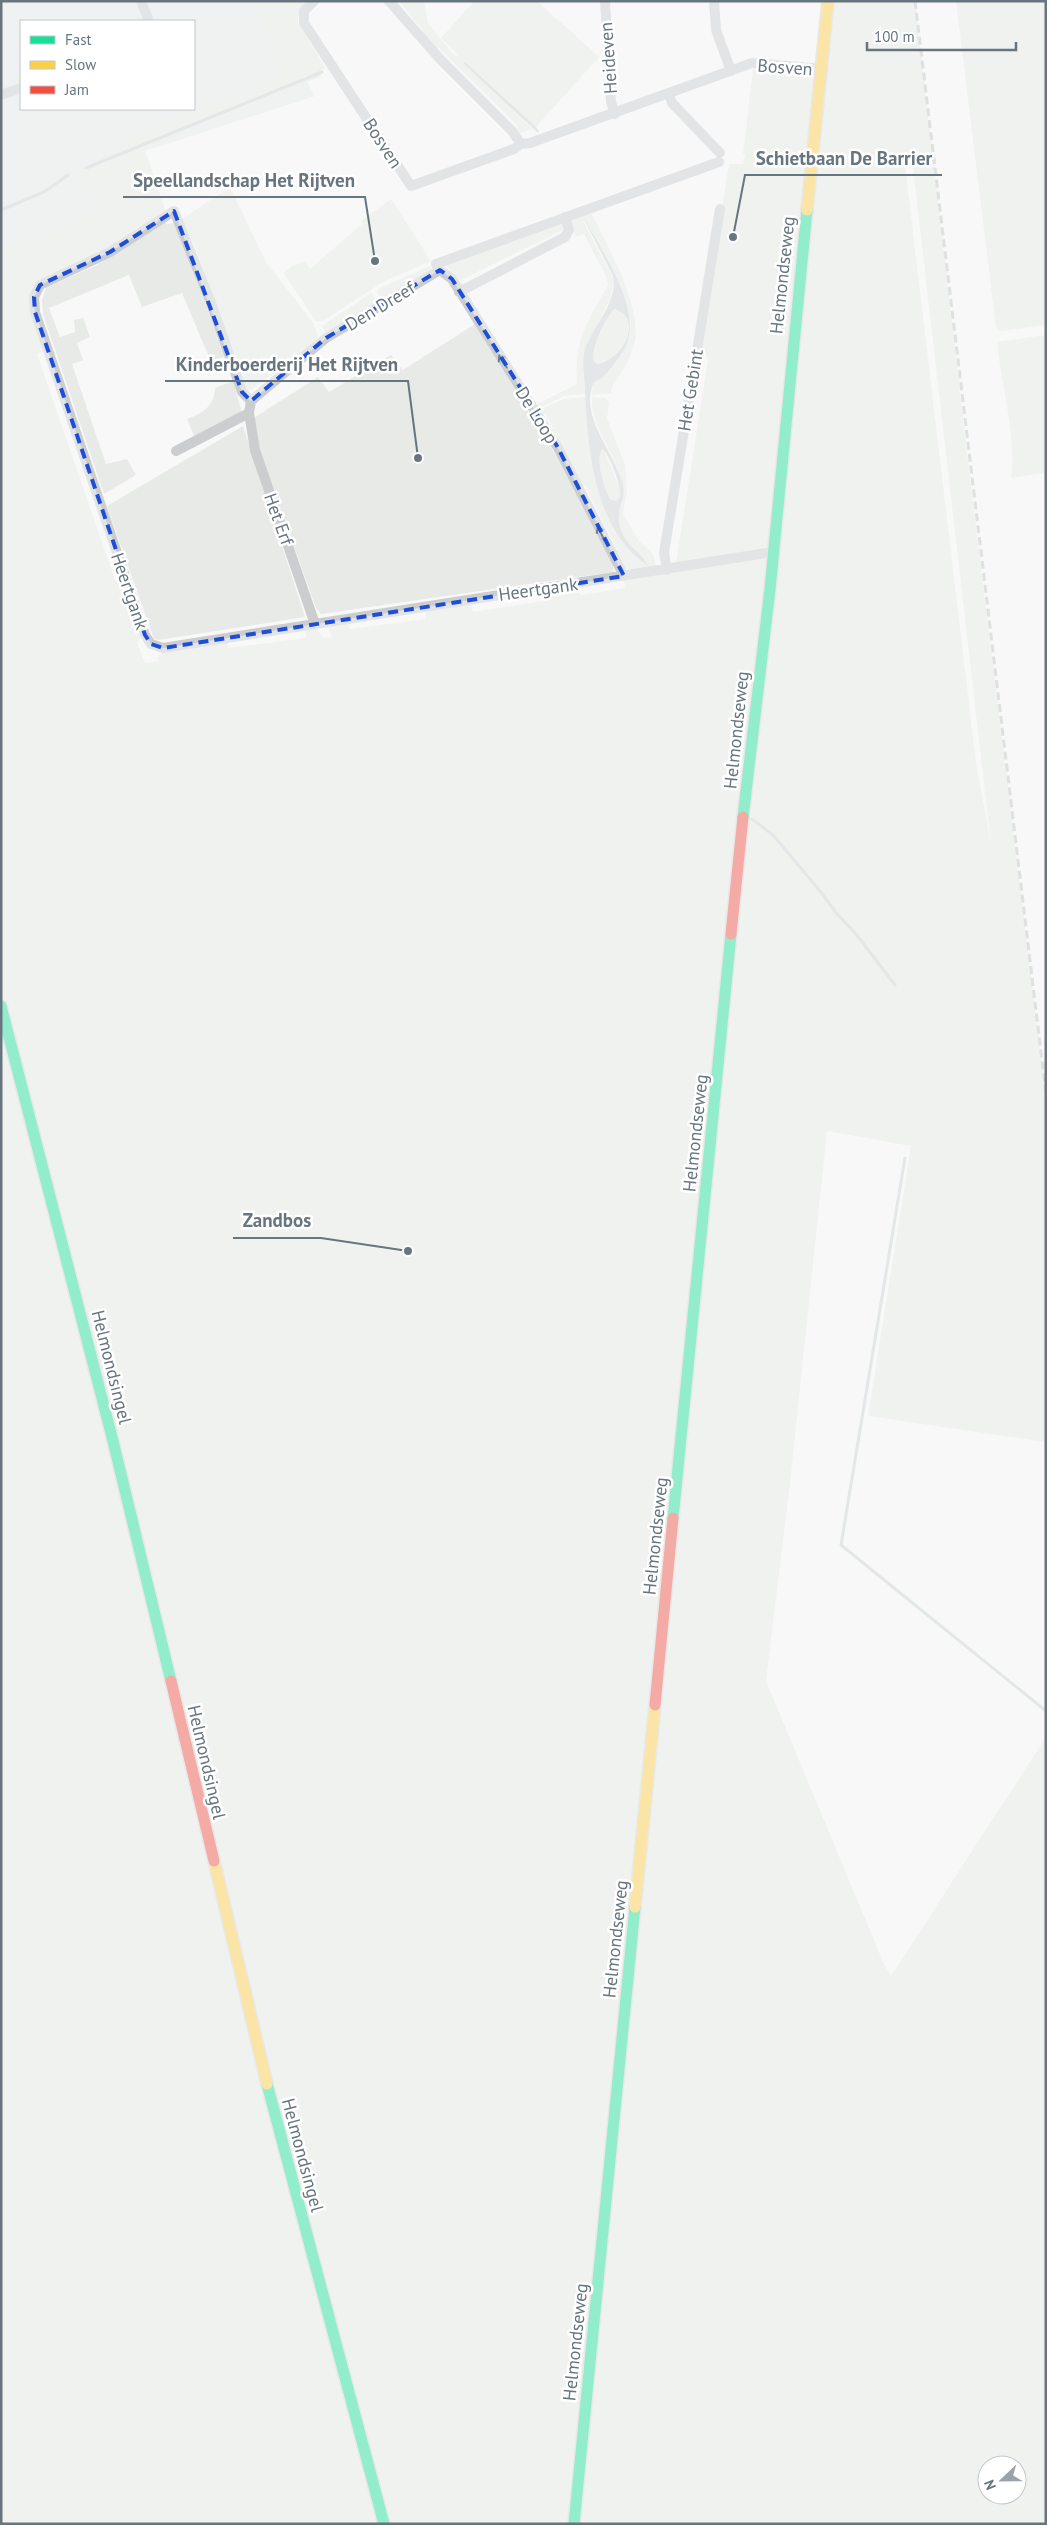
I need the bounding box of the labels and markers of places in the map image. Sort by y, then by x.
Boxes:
callout: Schietbaan De Barrier [745,141,942,175]
callout: Speellandschap Het Rijtven [123,163,365,197]
callout: Kinderboerderij Het Rijtven [165,347,408,381]
callout: Zandbos [233,1204,321,1238]

